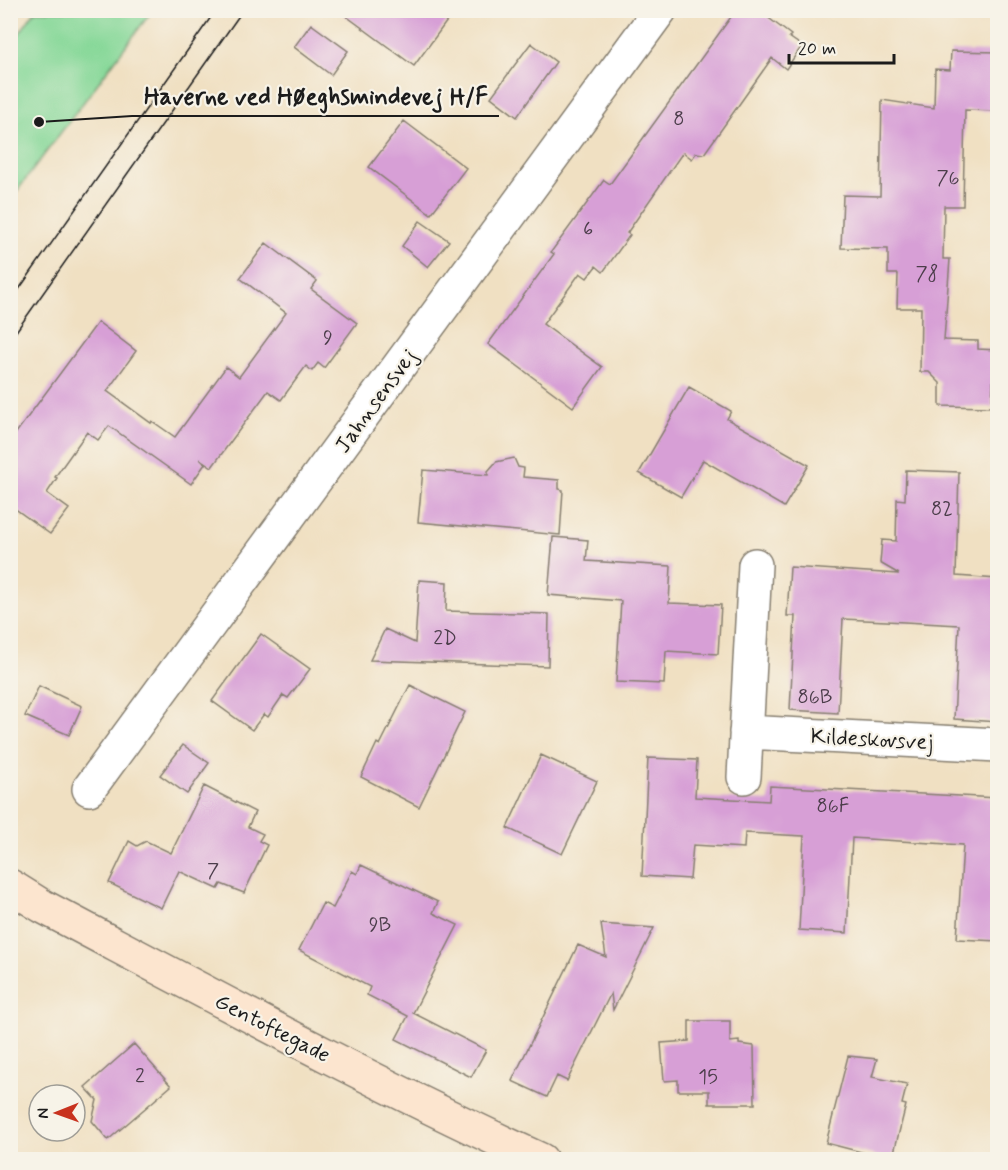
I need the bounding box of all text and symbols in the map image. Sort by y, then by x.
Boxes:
scale bar [789,27,894,65]
text: 20 m [798,37,836,61]
callout: Haverne ved Høeghsmindevej H/F [132,74,499,116]
text: Haverne ved Høeghsmindevej H/F [144,82,488,114]
house number: 8 [673,106,685,133]
house number: 76 [936,165,960,192]
house number: 6 [583,216,593,243]
house number: 78 [915,261,939,288]
house number: 9 [323,325,333,352]
street label: Jahnsensvej [329,344,425,459]
house number: 82 [931,496,953,523]
house number: 2D [433,625,457,652]
house number: 86B [798,684,833,711]
street label: Kildeskovsvej [810,723,934,757]
house number: 86F [817,793,849,820]
house number: 7 [207,858,219,885]
house number: 9B [369,912,391,939]
street label: Gentoftegade [208,988,335,1073]
house number: 2 [135,1063,145,1090]
house number: 15 [698,1064,718,1091]
north arrow [27,1083,87,1143]
text: N [33,1108,54,1119]

